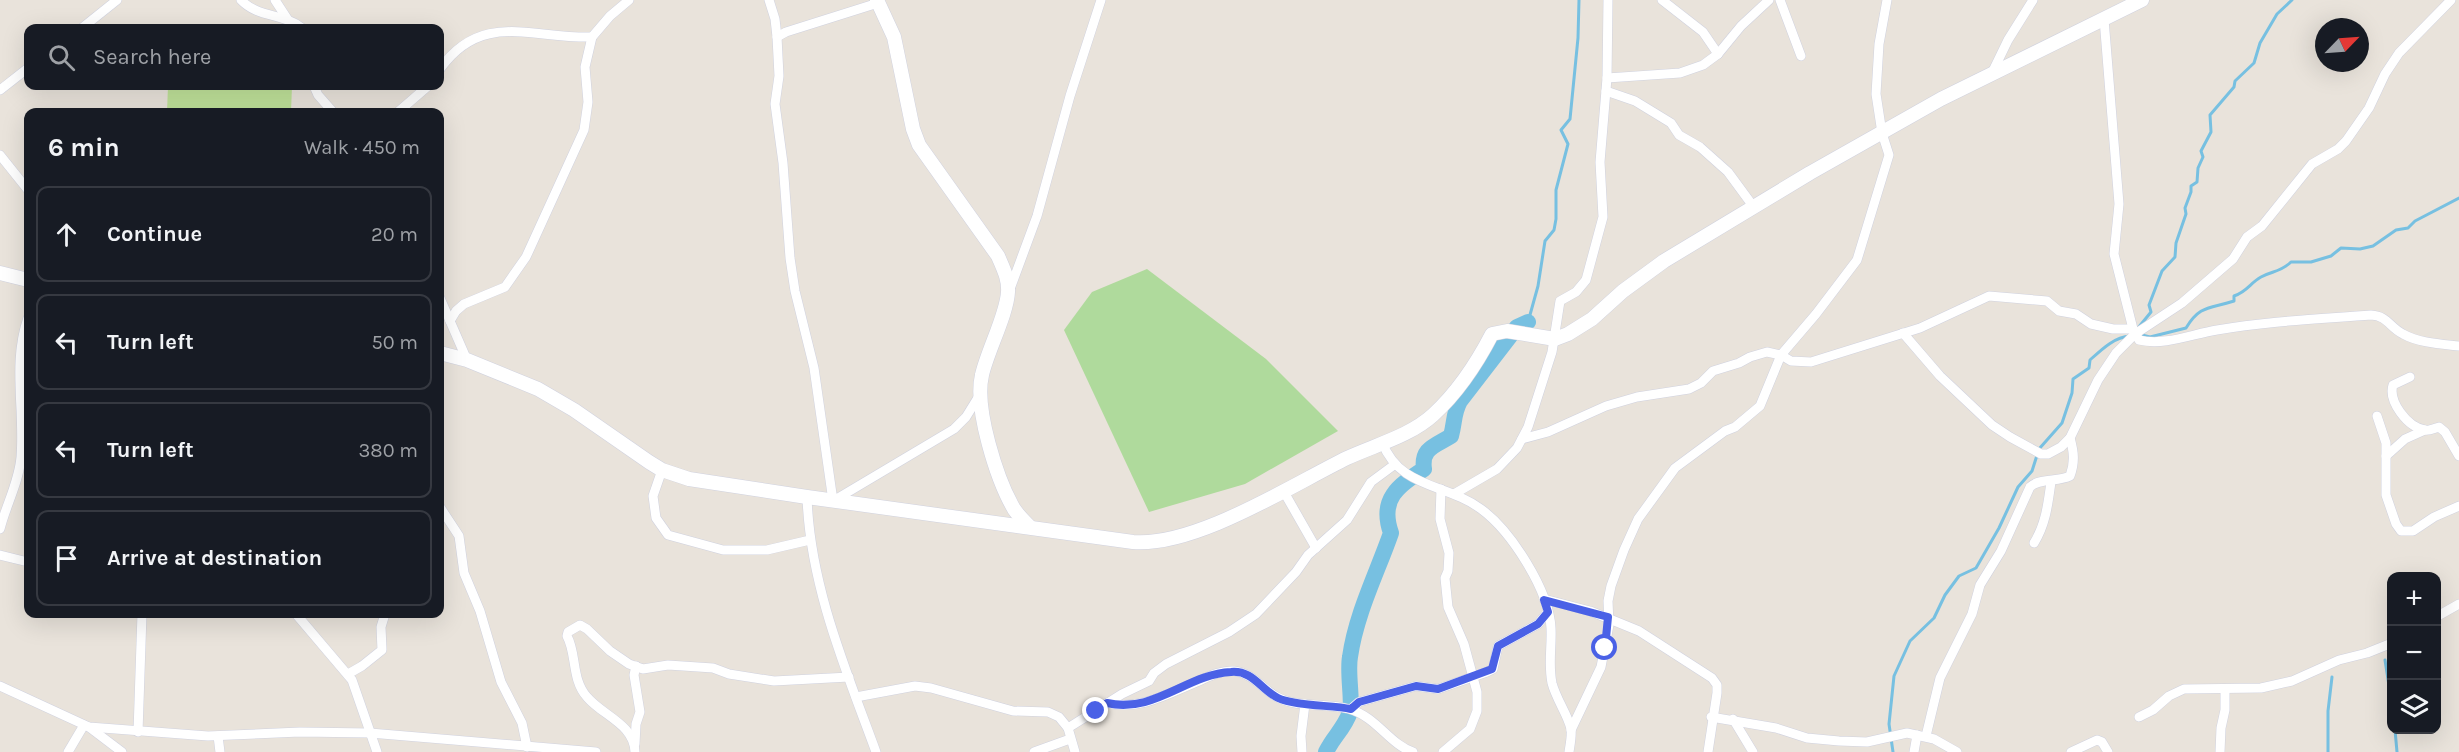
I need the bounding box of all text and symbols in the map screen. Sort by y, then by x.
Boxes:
north arrow [2315,18,2369,72]
search box [24,24,444,90]
icon: search [45,41,78,74]
text: Search here [93,44,211,70]
text: 6 min [48,132,120,163]
text: Walk · 450 m [304,136,420,159]
icon: ahead [50,218,83,251]
text: Continue [107,221,202,247]
text: 20 m [371,223,418,246]
icon: left [50,326,83,359]
text: Turn left [107,329,194,355]
text: 50 m [371,331,418,354]
icon: left [50,434,83,467]
text: Turn left [107,437,194,463]
text: 380 m [359,439,418,462]
icon: arrive [50,542,83,575]
text: Arrive at destination [107,545,322,571]
map controls [2387,572,2441,734]
button: + [2387,572,2441,626]
button: − [2387,626,2441,680]
route start [1591,634,1617,660]
button: layers [2387,680,2441,734]
route end [1082,697,1108,723]

